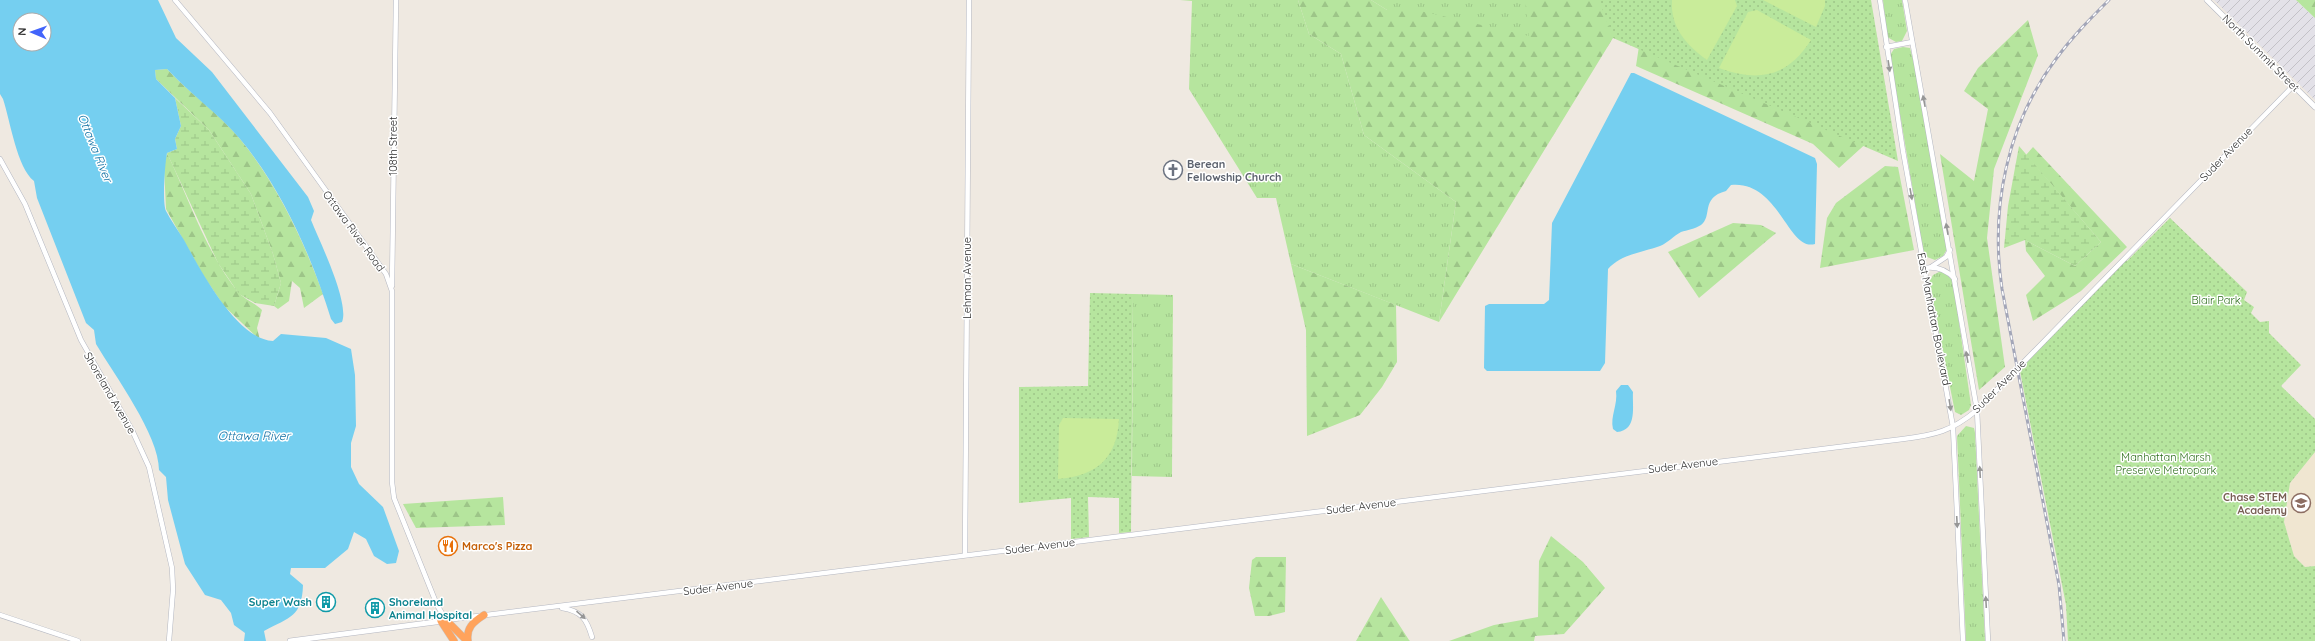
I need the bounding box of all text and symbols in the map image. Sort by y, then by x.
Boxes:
street label: North Summit Street [2219,11,2303,95]
north arrow [12,12,52,52]
text: N [15,27,29,36]
one-way arrow [1886,60,1892,72]
one-way arrow [1920,95,1926,107]
water label: Ottawa River [75,111,117,185]
street label: 108th Street [386,116,400,176]
street label: Suder Avenue [2197,124,2255,184]
place label: Berean Fellowship Church [1187,157,1281,184]
church icon: Berean Fellowship Church [1162,159,1184,181]
street label: Ottawa River Road [320,188,388,274]
one-way arrow [1908,188,1914,201]
one-way arrow [1943,223,1949,235]
street label: Lehman Avenue [960,237,974,319]
street label: East Manhattan Boulevard [1914,251,1954,387]
park label: Blair Park [2191,293,2241,307]
street label: Shoreland Avenue [81,350,139,436]
one-way arrow [1964,351,1970,363]
street label: Suder Avenue [1969,356,2029,416]
one-way arrow [1947,399,1953,411]
water label: Ottawa River [218,428,292,443]
park label: Manhattan Marsh Preserve Metropark [2115,450,2217,477]
street label: Suder Avenue [1647,454,1719,476]
one-way arrow [1977,465,1983,478]
place label: Chase STEM Academy [2223,490,2287,517]
school or university icon: Chase STEM Academy [2290,492,2312,514]
street label: Suder Avenue [1325,495,1397,517]
one-way arrow [1954,516,1960,529]
restaurant icon: Marco's Pizza [437,535,459,557]
street label: Suder Avenue [1004,535,1076,557]
place label: Marco's Pizza [462,539,533,553]
street label: Suder Avenue [682,576,754,598]
building icon: Super Wash [315,591,337,613]
place label: Super Wash [249,595,312,609]
place label: Shoreland Animal Hospital [389,595,472,622]
one-way arrow [1983,596,1990,608]
building icon: Shoreland Animal Hospital [364,597,386,619]
one-way arrow [575,611,586,620]

